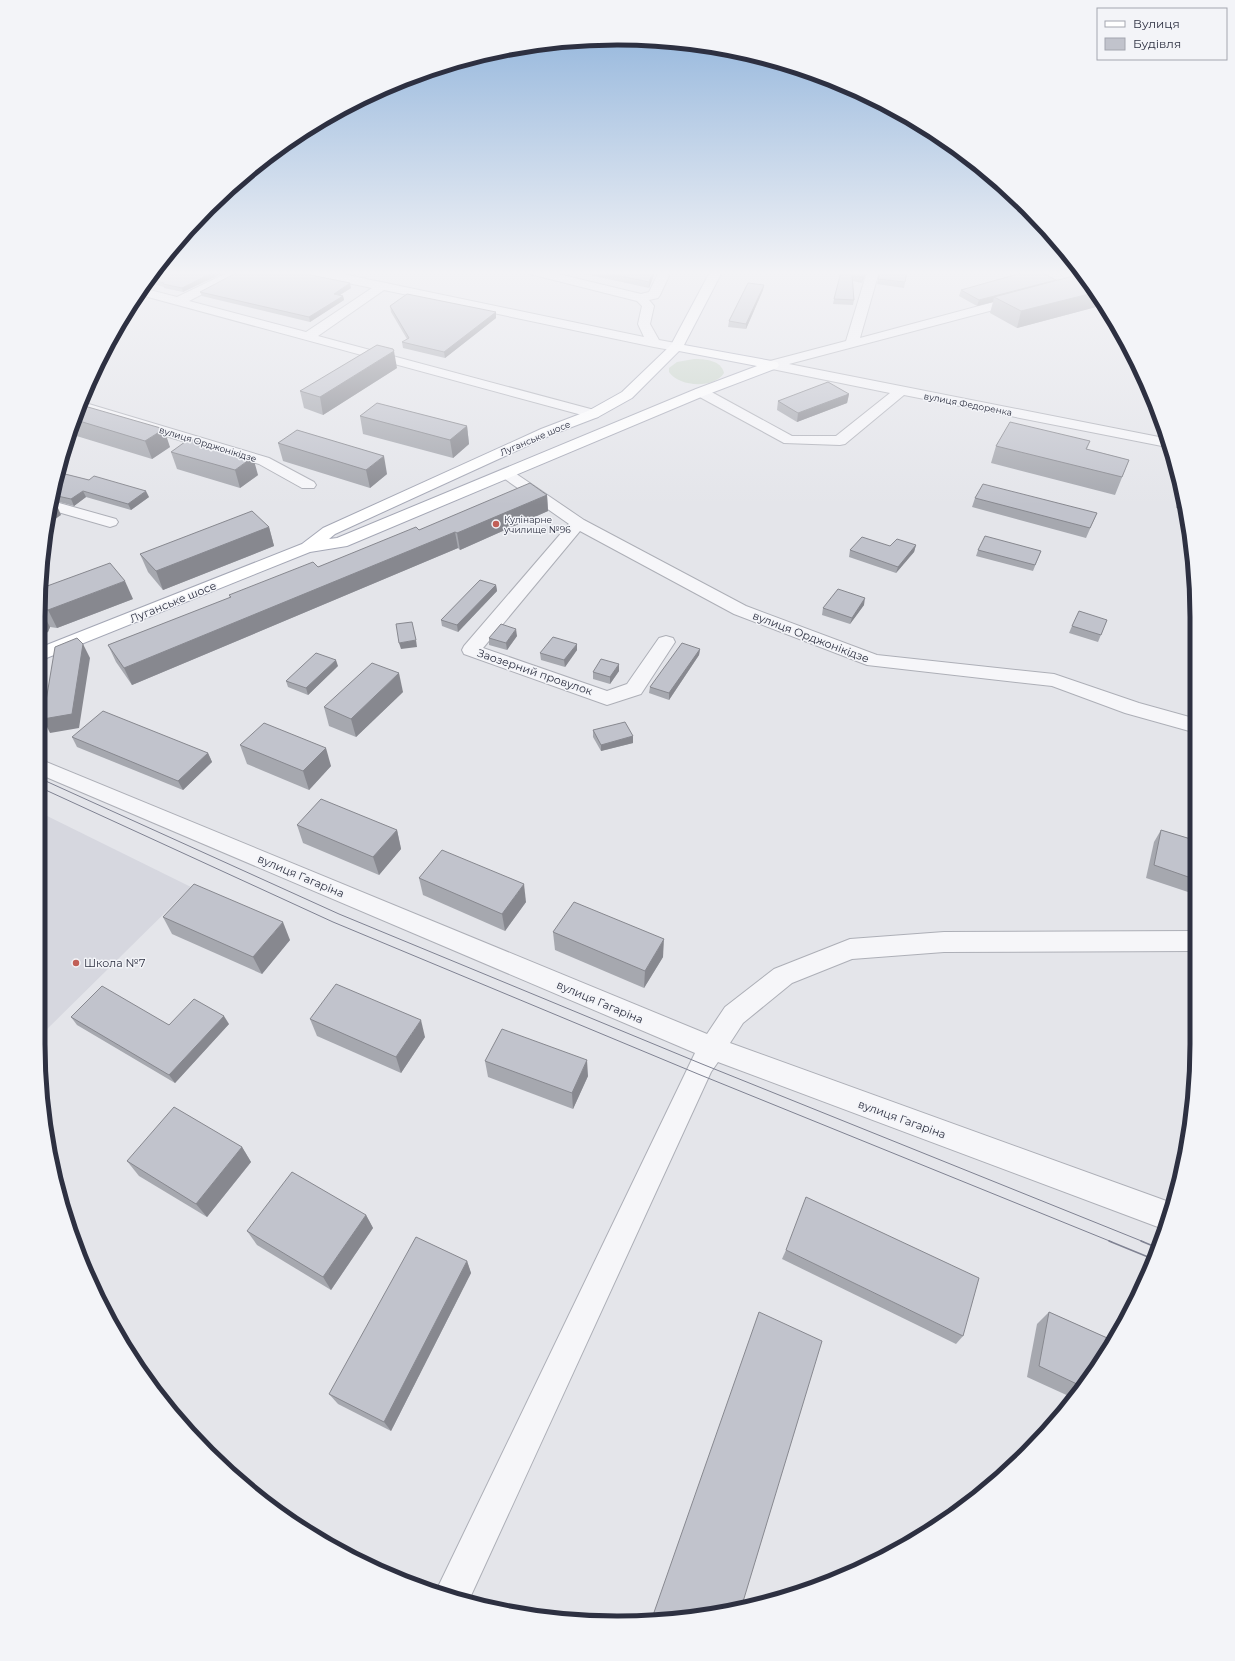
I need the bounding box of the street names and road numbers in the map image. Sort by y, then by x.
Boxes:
street label: вулиця Федоренка [923,390,1013,418]
street label: Луганське шосе [498,418,572,458]
street label: вулиця Орджонікідзе [158,424,258,464]
street label: Луганське шосе [128,578,219,626]
street label: вулиця Орджонікідзе [751,608,871,666]
street label: Заозерний провулок [476,646,595,698]
street label: вулиця Гагаріна [256,851,346,901]
street label: вулиця Гагаріна [555,977,645,1027]
street label: вулиця Гагаріна [856,1097,948,1141]

